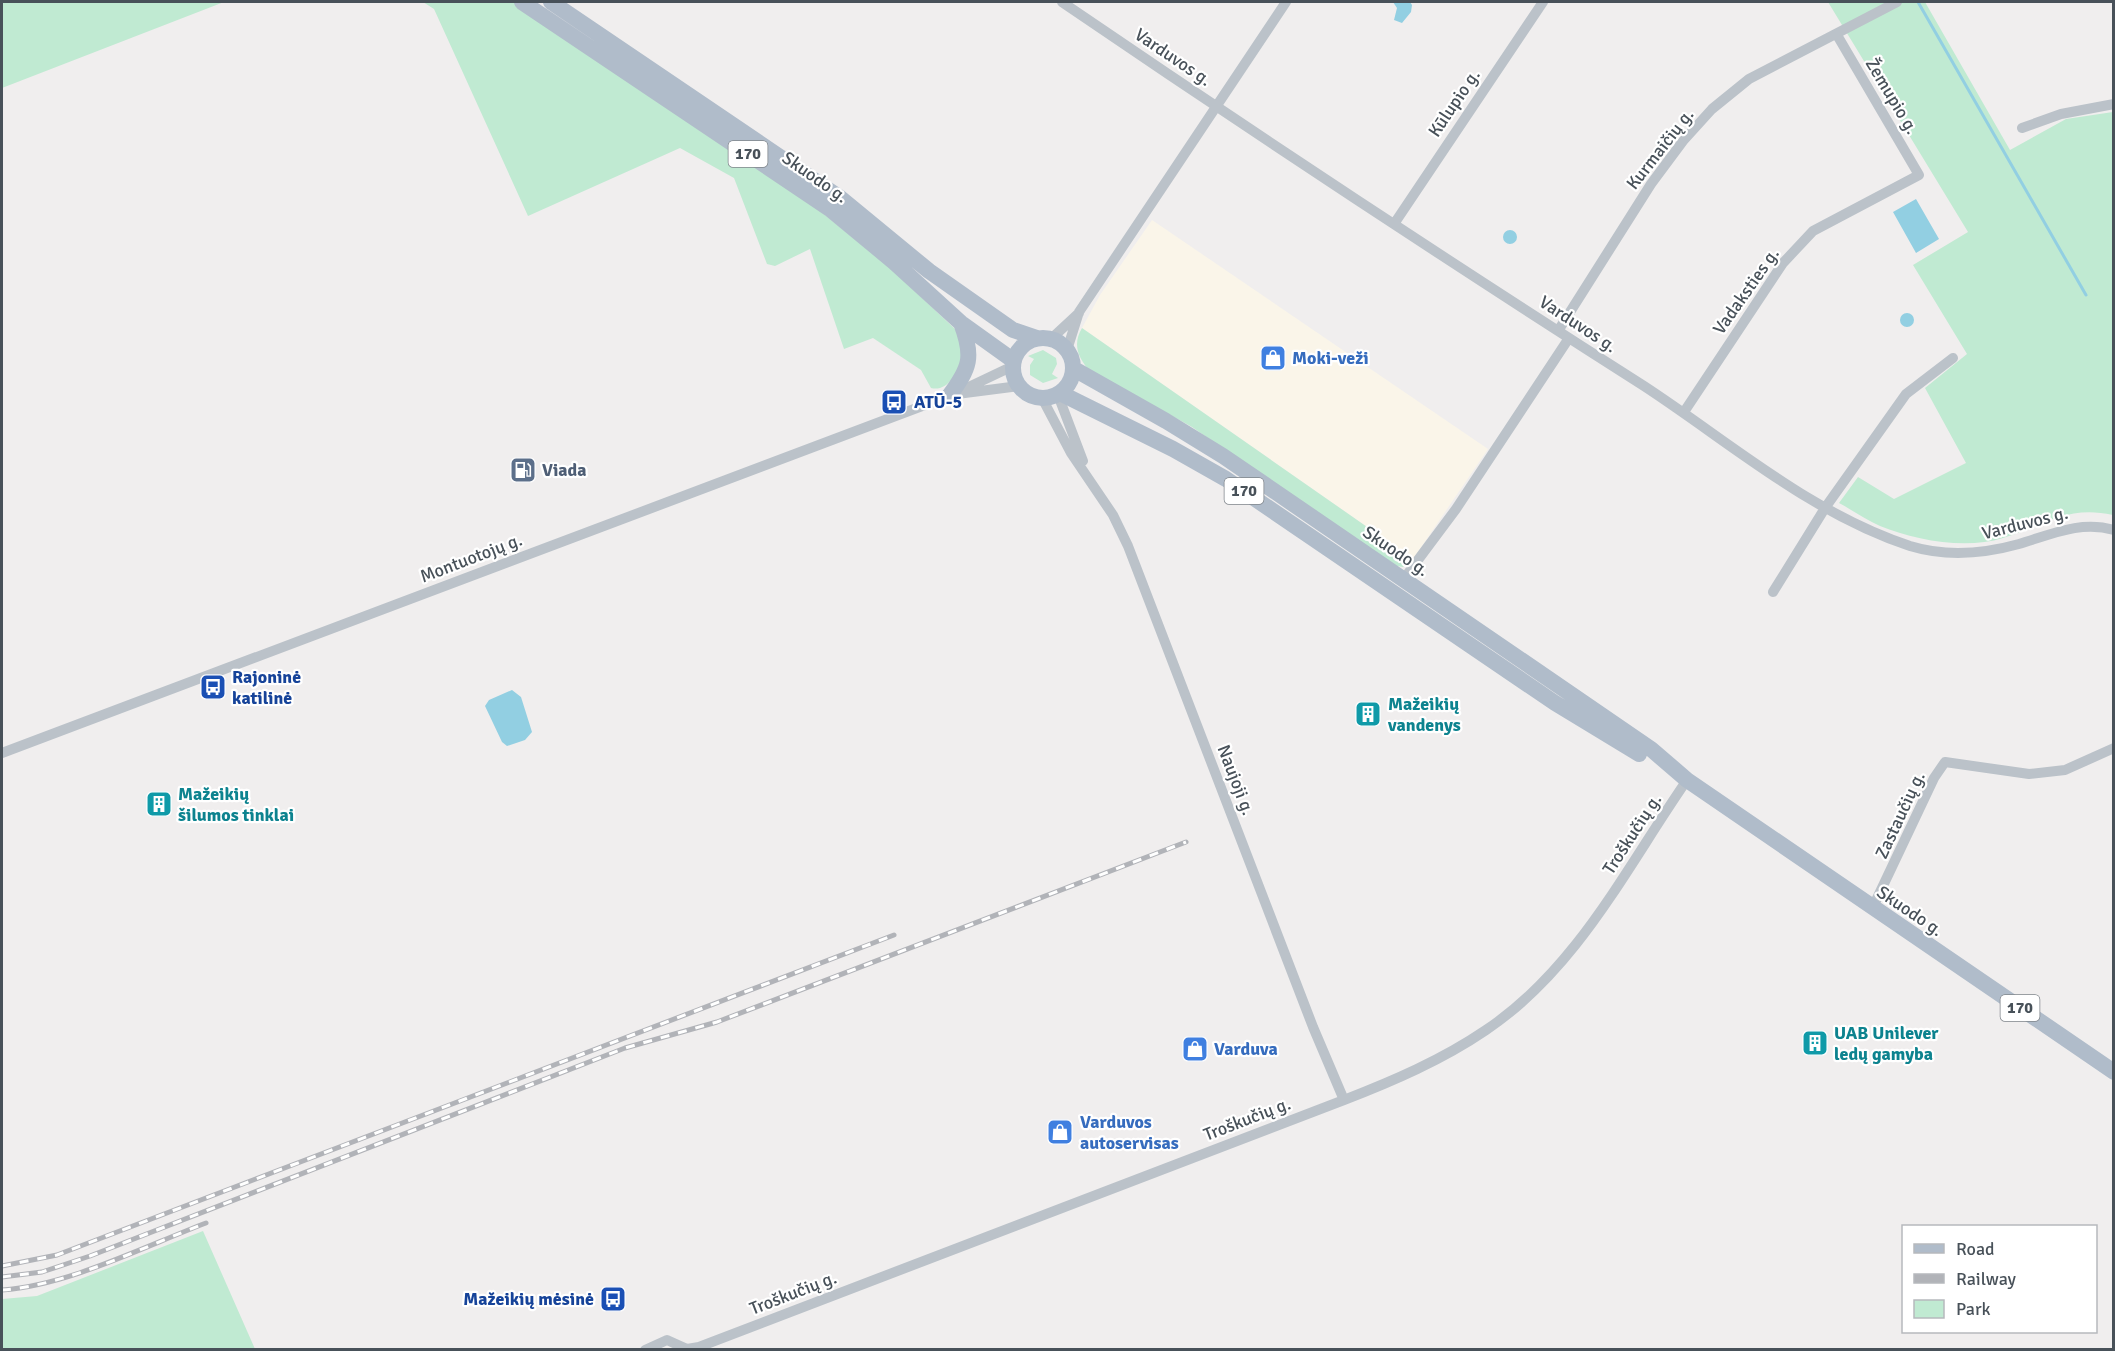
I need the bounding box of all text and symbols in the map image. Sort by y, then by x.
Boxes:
street label: Varduvos g. [1130,23,1216,91]
street label: Žemupio g. [1861,54,1923,138]
street label: Kūlupio g. [1423,65,1485,141]
street label: Kurmaičių g. [1622,104,1698,194]
road number: 170 [728,141,768,167]
street label: Skuodo g. [778,146,852,208]
street label: Vadaksties g. [1708,243,1784,339]
street label: Varduvos g. [1535,291,1621,357]
shop icon: Moki-veži [1258,343,1288,373]
place label: Moki-veži [1292,347,1369,369]
bus stop icon: ATŪ-5 [879,387,909,417]
place label: ATŪ-5 [914,391,962,413]
fuel station icon: Viada [508,455,538,485]
place label: Viada [542,459,586,481]
road number: 170 [1224,478,1264,504]
street label: Varduvos g. [1980,502,2070,544]
street label: Skuodo g. [1359,521,1433,581]
street label: Montuotojų g. [417,528,525,588]
place label: Rajoninė katilinė [232,666,301,709]
bus stop icon: Rajoninė katilinė [198,672,228,702]
place label: Mažeikių vandenys [1387,693,1461,736]
building icon: Mažeikių vandenys [1353,699,1383,729]
street label: Naujoji g. [1213,742,1259,818]
street label: Zastaučių g. [1870,768,1930,862]
place label: Mažeikių šilumos tinklai [178,783,294,826]
building icon: Mažeikių šilumos tinklai [144,789,174,819]
street label: Troškučių g. [1598,790,1666,878]
street label: Skuodo g. [1873,881,1947,941]
road number: 170 [2000,995,2040,1021]
place label: UAB Unilever ledų gamyba [1834,1022,1939,1065]
building icon: UAB Unilever ledų gamyba [1800,1028,1830,1058]
shop icon: Varduva [1180,1034,1210,1064]
place label: Varduva [1214,1038,1278,1060]
street label: Troškučių g. [1200,1092,1294,1146]
place label: Varduvos autoservisas [1080,1111,1179,1154]
shop icon: Varduvos autoservisas [1045,1117,1075,1147]
legend [1902,1225,2097,1333]
text: Road [1956,1238,1995,1260]
street label: Troškučių g. [746,1266,840,1320]
text: Railway [1956,1268,2017,1290]
bus stop icon: Mažeikių mėsinė [598,1284,628,1314]
place label: Mažeikių mėsinė [463,1288,594,1310]
text: Park [1956,1298,1991,1320]

